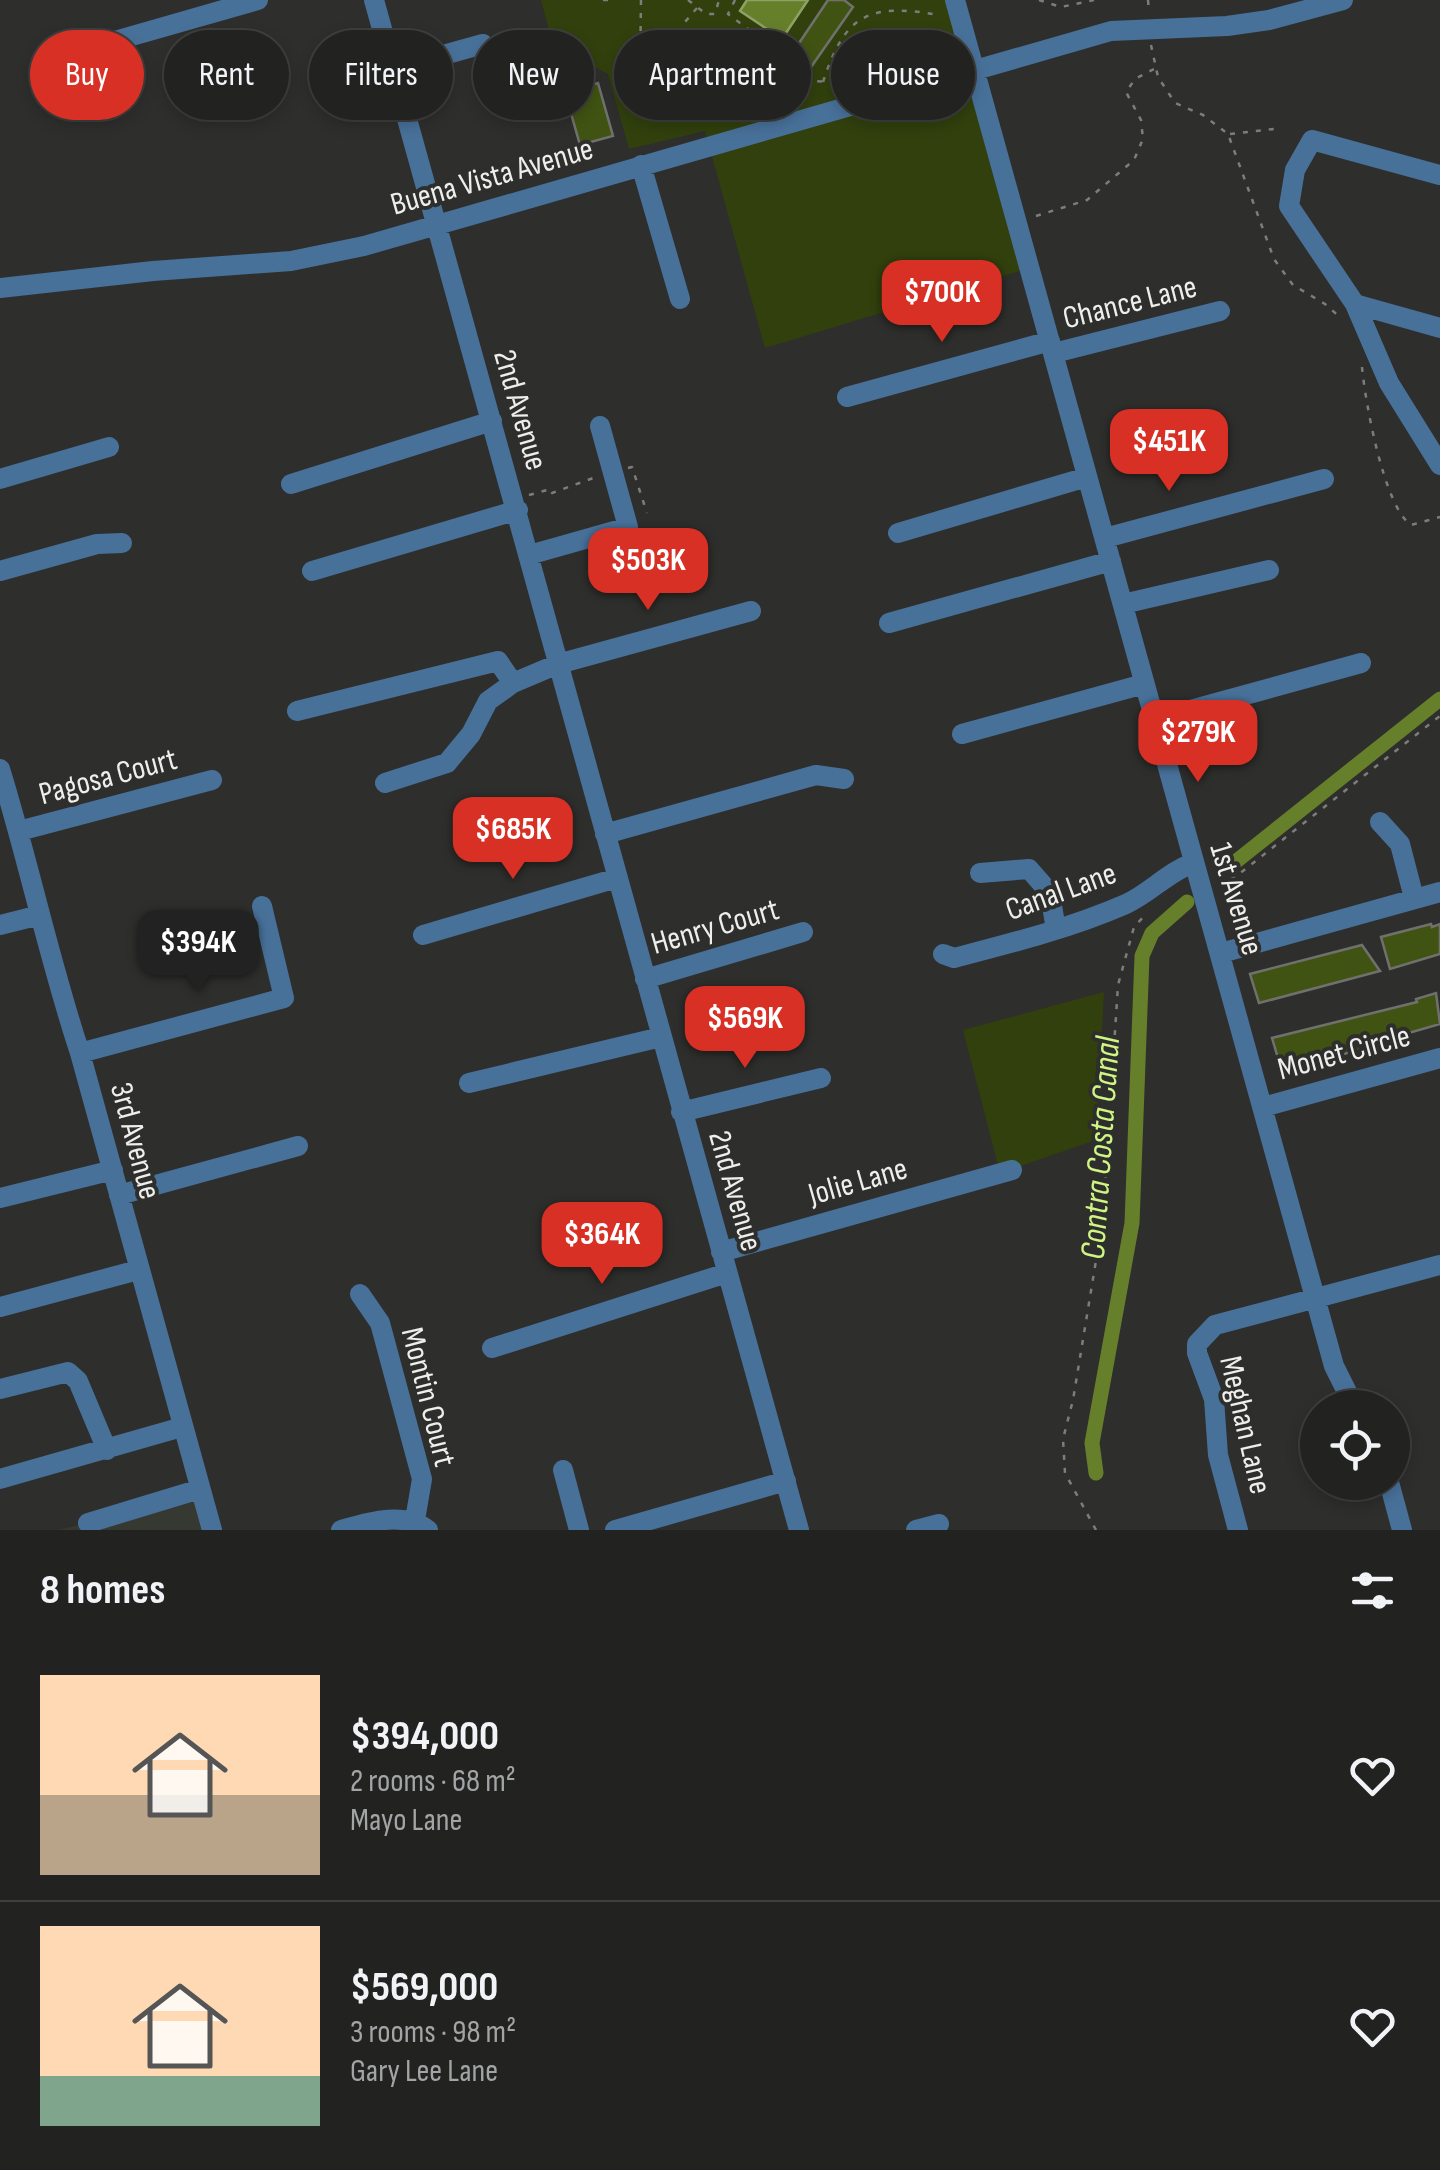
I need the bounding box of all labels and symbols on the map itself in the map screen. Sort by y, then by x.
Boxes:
street label: Buena Vista Avenue [386,129,598,225]
pin: $700K [872,260,1012,345]
street label: Chance Lane [1059,268,1201,338]
street label: 2nd Avenue [484,345,556,475]
pin: $451K [1099,409,1239,494]
pin: $503K [578,528,718,613]
pin: $279K [1128,700,1268,785]
street label: Pagosa Court [35,740,181,814]
pin: $685K [443,797,583,882]
street label: 1st Avenue [1200,838,1272,960]
street label: Canal Lane [1000,854,1122,930]
street label: Henry Court [647,890,783,964]
pin: $394K [128,910,268,995]
pin: $569K [675,986,815,1071]
street label: Monet Circle [1274,1017,1414,1089]
water label: Contra Costa Canal [1072,1033,1130,1261]
street label: 3rd Avenue [101,1079,169,1203]
street label: 2nd Avenue [699,1126,771,1256]
street label: Jolie Lane [803,1149,912,1215]
pin: $364K [532,1202,672,1287]
street label: Montin Court [392,1323,464,1471]
street label: Meghan Lane [1210,1352,1280,1498]

